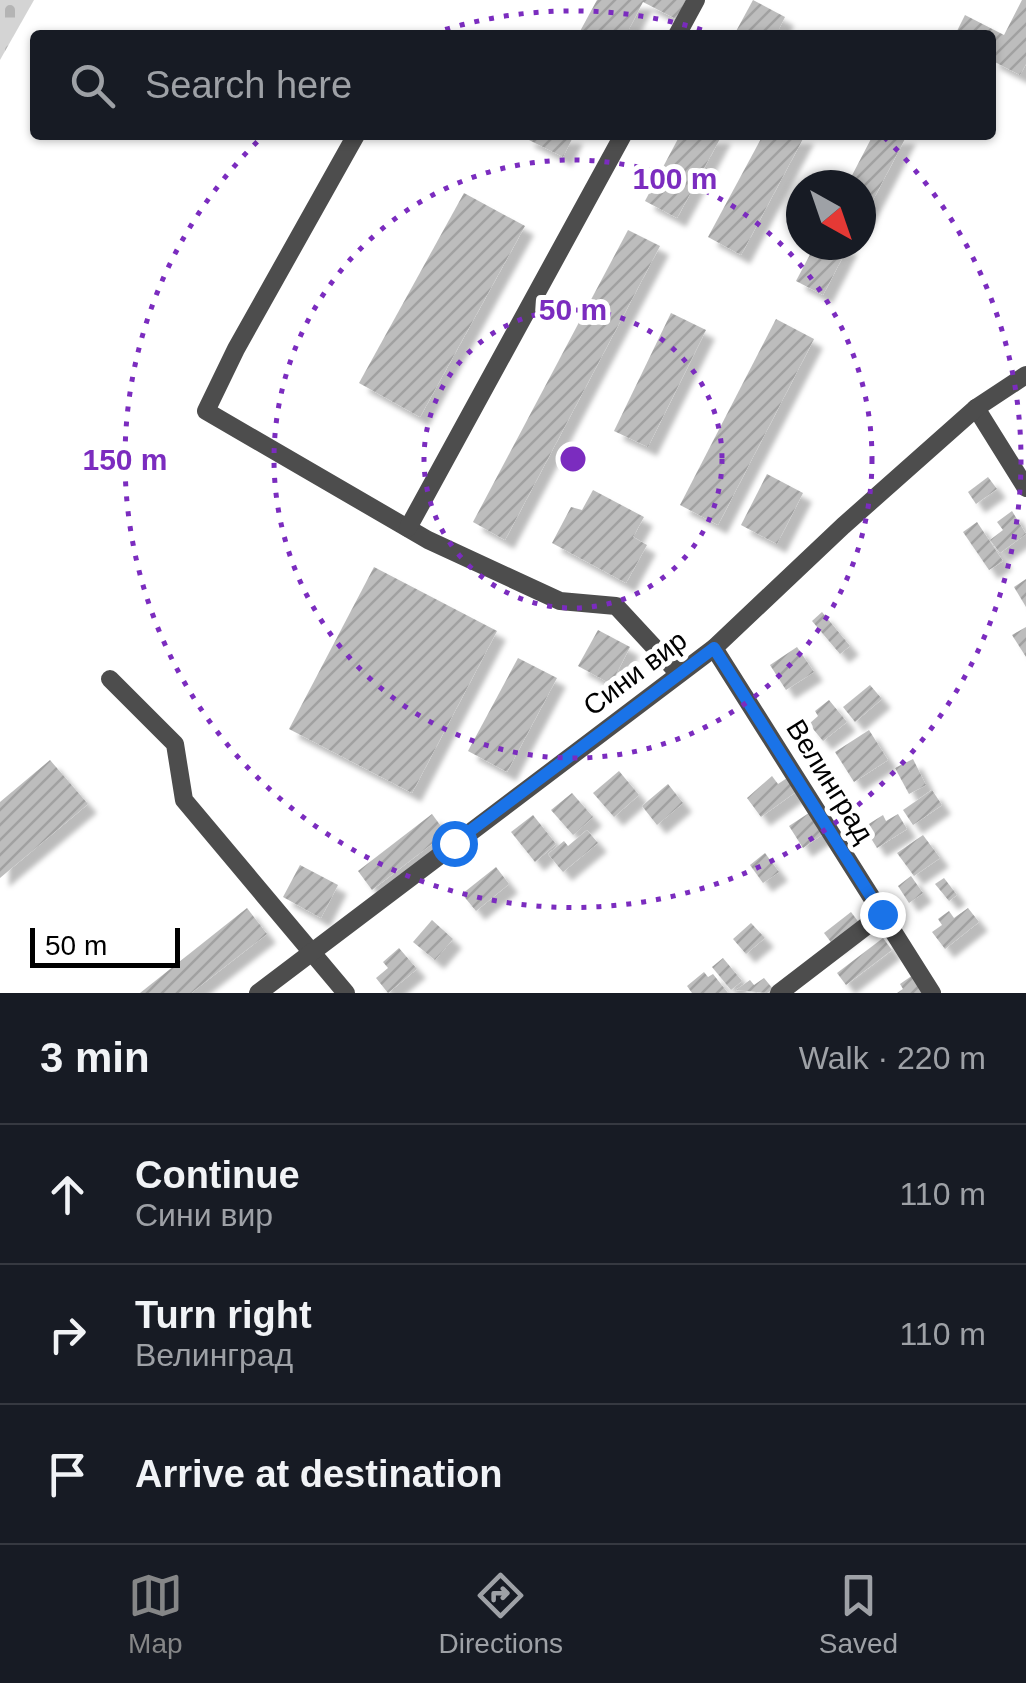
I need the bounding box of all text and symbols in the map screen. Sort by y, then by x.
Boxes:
search box [30,30,996,140]
icon: search [65,58,120,113]
text: Search here [145,64,352,106]
text: 100 m [632,162,718,195]
north arrow [786,170,876,260]
text: 50 m [539,293,607,326]
centre of rings [555,441,591,477]
text: 150 m [82,443,168,476]
street label: Сини вир [577,624,693,722]
street label: Велинград [780,714,880,848]
route start [432,821,478,867]
route end [860,892,906,938]
scale bar [30,923,180,968]
text: 50 m [45,930,107,961]
text: 3 min [40,1034,150,1081]
text: Walk · 220 m [799,1040,986,1076]
text: Continue [135,1154,300,1196]
icon: ahead [40,1167,95,1222]
text: 110 m [899,1176,986,1212]
text: Сини вир [135,1197,273,1233]
text: Turn right [135,1294,312,1336]
icon: right [40,1307,95,1362]
text: 110 m [899,1316,986,1352]
text: Велинград [135,1337,293,1373]
icon: arrive [40,1447,95,1502]
text: Arrive at destination [135,1453,502,1495]
tab: Map [128,1568,183,1660]
tab: Directions [439,1568,563,1660]
tab: Saved [819,1568,898,1660]

